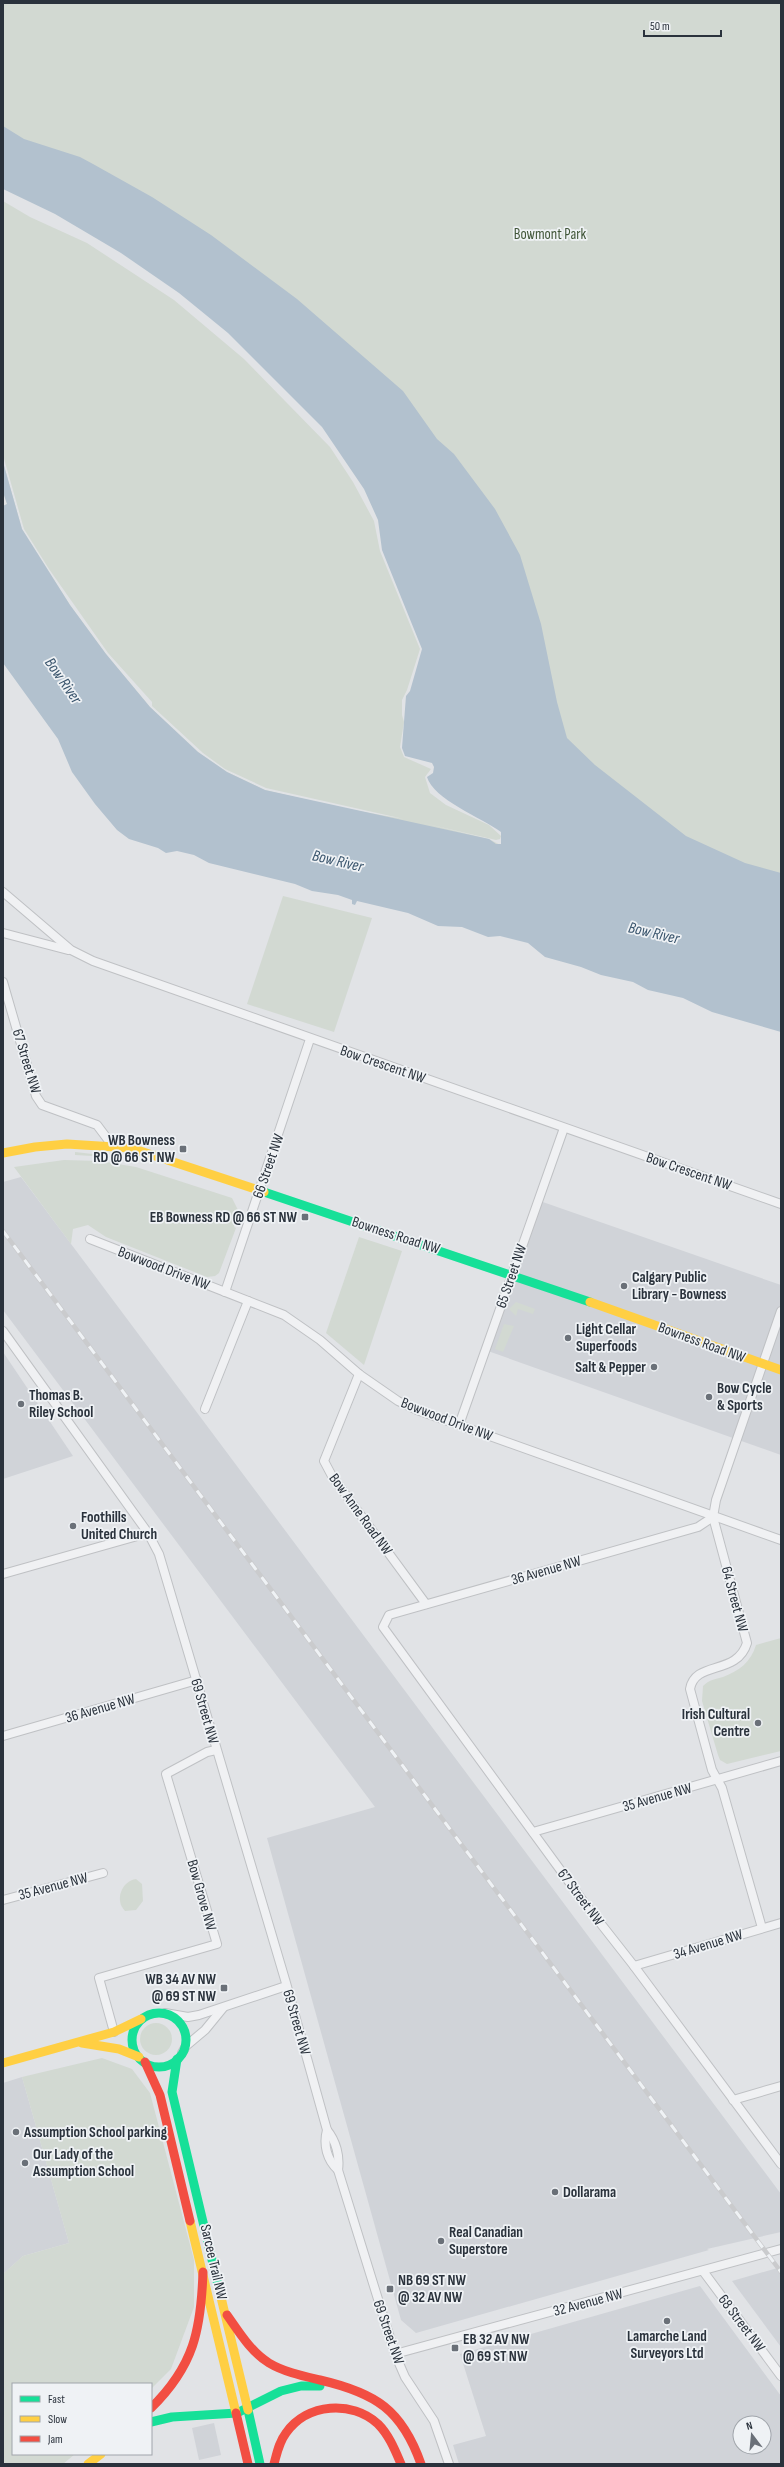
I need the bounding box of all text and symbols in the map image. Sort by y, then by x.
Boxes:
scale bar [644,12,721,38]
text: 50 m [650,19,670,34]
park label: Bowmont Park [514,225,587,244]
water label: Bow River [40,654,86,708]
water label: Bow River [310,846,365,877]
water label: Bow River [626,918,681,949]
street label: 67 Street NW [8,1027,45,1096]
street label: Bow Crescent NW [338,1041,428,1088]
place label: WB Bowness RD @ 66 ST NW [93,1131,176,1167]
street label: 66 Street NW [249,1131,288,1201]
marker: WB Bowness RD @ 66 ST NW [178,1144,188,1154]
street label: Bow Crescent NW [644,1148,734,1195]
place label: EB Bowness RD @ 66 ST NW [150,1208,298,1227]
marker: EB Bowness RD @ 66 ST NW [300,1212,310,1222]
street label: Bowness Road NW [349,1212,443,1259]
street label: 65 Street NW [492,1241,531,1311]
street label: Bowwood Drive NW [115,1242,213,1295]
place label: Calgary Public Library - Bowness [632,1268,727,1304]
marker: Calgary Public Library - Bowness [619,1281,629,1291]
street label: Bowness Road NW [656,1318,748,1367]
place label: Light Cellar Superfoods [576,1320,637,1356]
marker: Light Cellar Superfoods [563,1333,573,1343]
place label: Salt & Pepper [575,1358,646,1377]
marker: Salt & Pepper [649,1362,659,1372]
place label: Bow Cycle & Sports [717,1379,772,1415]
place label: Thomas B. Riley School [29,1386,93,1422]
marker: Bow Cycle & Sports [704,1392,714,1402]
street label: Bowwood Drive NW [398,1393,496,1446]
marker: Thomas B. Riley School [16,1399,26,1409]
street label: Bow Anne Road NW [325,1470,397,1559]
place label: Foothills United Church [81,1508,157,1544]
marker: Foothills United Church [68,1521,78,1531]
street label: 36 Avenue NW [509,1551,583,1589]
street label: 64 Street NW [717,1564,752,1634]
street label: 69 Street NW [186,1676,223,1746]
street label: 36 Avenue NW [63,1689,137,1727]
place label: Irish Cultural Centre [682,1705,750,1741]
marker: Irish Cultural Centre [753,1718,763,1728]
street label: 35 Avenue NW [620,1778,694,1816]
street label: Bow Grove NW [182,1858,221,1933]
street label: 67 Street NW [553,1865,608,1930]
street label: 35 Avenue NW [16,1868,90,1905]
street label: 34 Avenue NW [671,1925,745,1964]
place label: WB 34 AV NW @ 69 ST NW [145,1970,217,2006]
marker: WB 34 AV NW @ 69 ST NW [219,1983,229,1993]
street label: 69 Street NW [278,1987,315,2057]
place label: Assumption School parking [23,2123,168,2142]
marker: Assumption School parking [11,2127,21,2137]
place label: Our Lady of the Assumption School [32,2145,134,2181]
marker: Our Lady of the Assumption School [20,2158,30,2168]
place label: Dollarama [563,2183,616,2202]
marker: Dollarama [550,2187,560,2197]
street label: Sarcee Trail NW [196,2223,231,2302]
place label: Real Canadian Superstore [449,2223,523,2259]
marker: Real Canadian Superstore [436,2236,446,2246]
place label: NB 69 ST NW @ 32 AV NW [398,2271,466,2307]
marker: NB 69 ST NW @ 32 AV NW [385,2284,395,2294]
street label: 32 Avenue NW [551,2284,625,2321]
street label: 68 Street NW [714,2291,769,2356]
street label: 69 Street NW [369,2297,408,2367]
marker: Lamarche Land Surveyors Ltd [662,2316,672,2326]
place label: Lamarche Land Surveyors Ltd [627,2327,707,2363]
place label: EB 32 AV NW @ 69 ST NW [463,2330,530,2366]
marker: EB 32 AV NW @ 69 ST NW [450,2343,460,2353]
legend [12,2383,152,2455]
text: Fast [48,2392,65,2407]
text: Slow [48,2412,67,2427]
north arrow [732,2415,772,2455]
text: N [745,2419,754,2433]
text: Jam [47,2432,63,2447]

